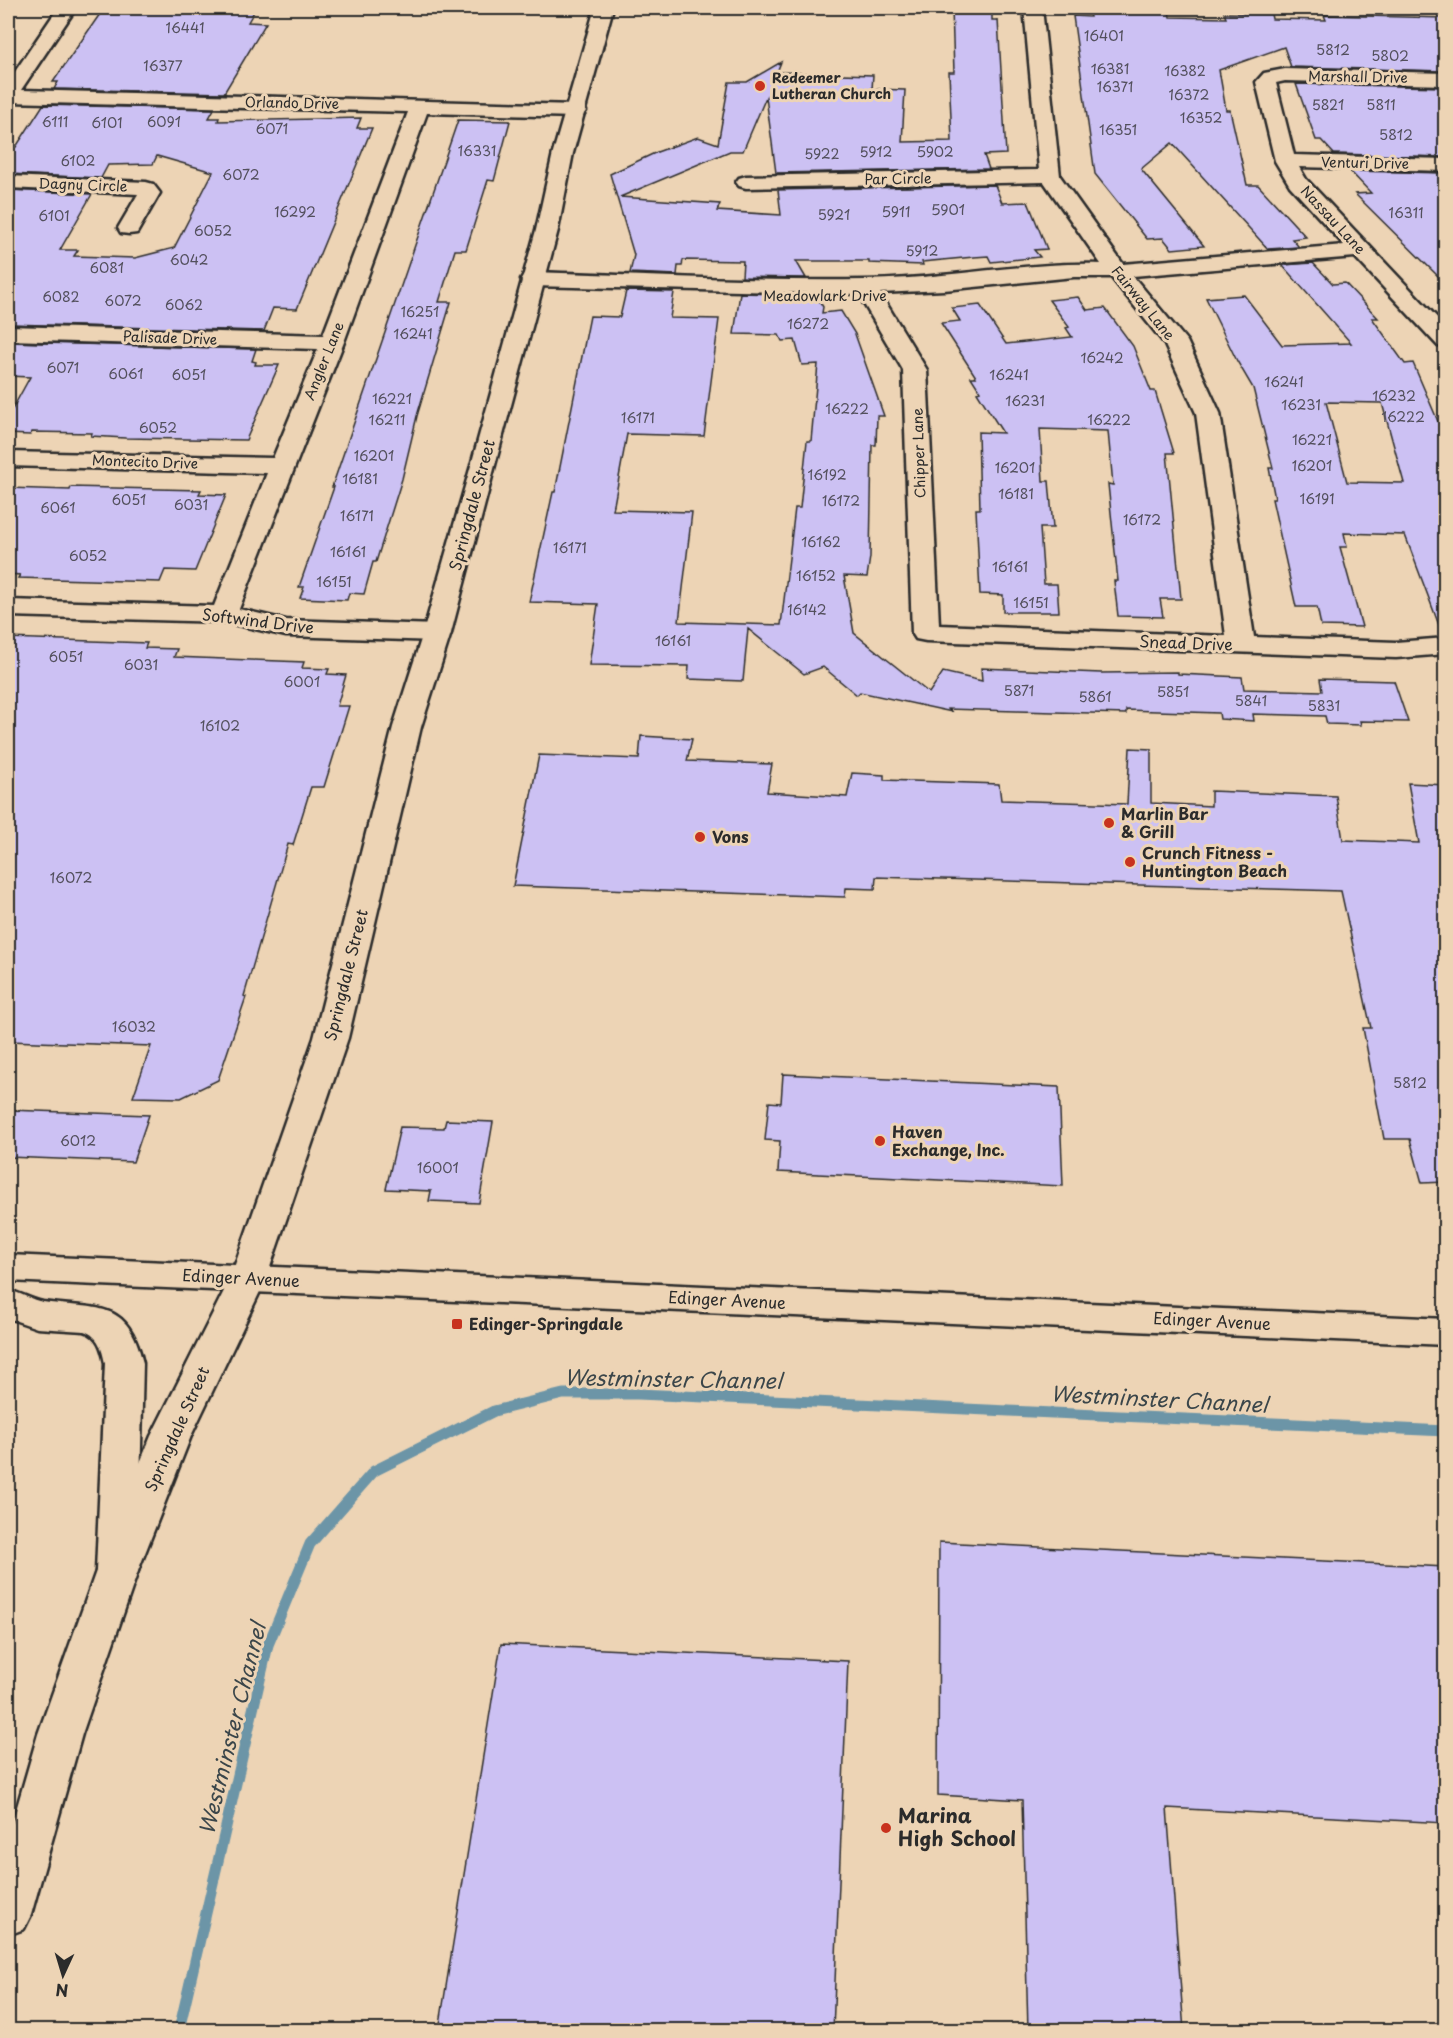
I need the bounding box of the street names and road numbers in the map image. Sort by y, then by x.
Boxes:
street label: Marshall Drive [1308,65,1408,88]
street label: Orlando Drive [245,91,340,114]
street label: Venturi Drive [1321,151,1409,174]
street label: Par Circle [864,167,932,190]
street label: Dagny Circle [38,172,128,197]
street label: Nassau Lane [1296,181,1371,259]
street label: Fairway Lane [1107,261,1180,345]
street label: Meadowlark Drive [763,285,887,306]
street label: Angler Lane [298,318,349,403]
street label: Palisade Drive [122,325,218,350]
street label: Chipper Lane [906,407,931,499]
street label: Springdale Street [442,436,500,573]
street label: Montecito Drive [92,449,199,474]
street label: Softwind Drive [201,601,315,639]
street label: Snead Drive [1139,628,1234,656]
street label: Springdale Street [317,906,373,1043]
street label: Edinger Avenue [182,1262,301,1292]
street label: Edinger Avenue [668,1284,787,1314]
street label: Edinger Avenue [1153,1305,1272,1335]
street label: Springdale Street [138,1362,215,1495]

